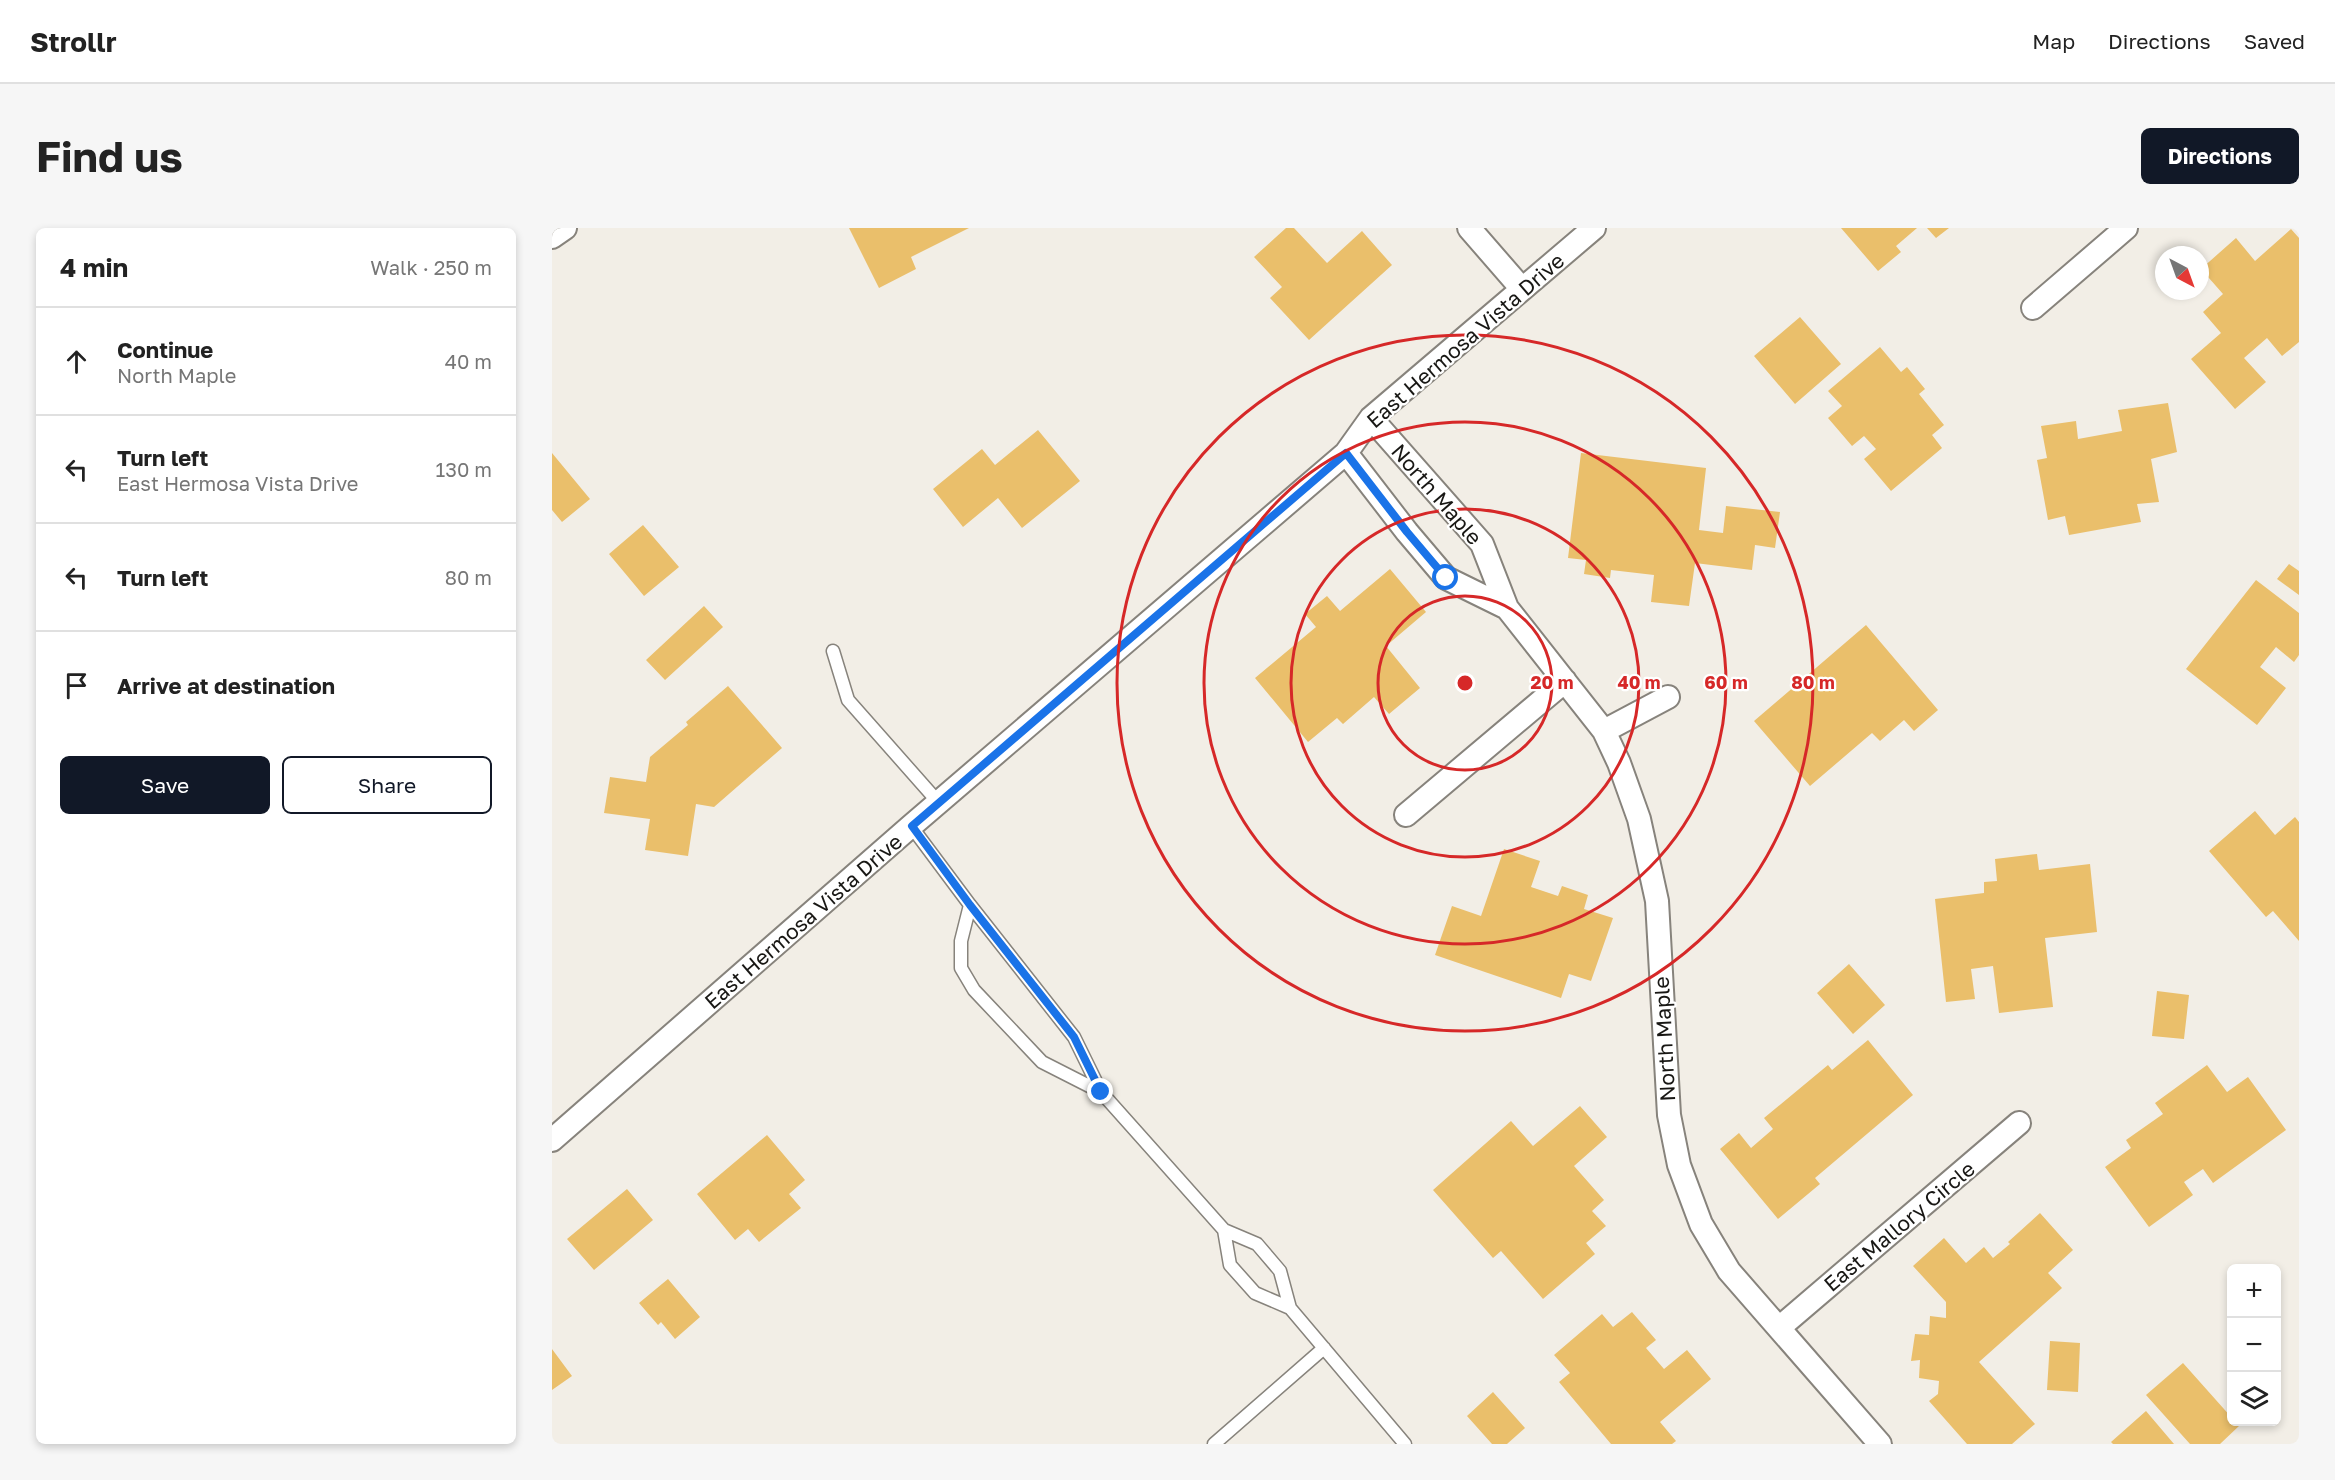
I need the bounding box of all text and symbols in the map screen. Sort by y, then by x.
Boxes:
text: Strollr [30,25,117,58]
text: Map [2032,28,2075,54]
text: Directions [2108,28,2211,54]
text: Saved [2244,28,2305,54]
button: Directions [2141,128,2299,184]
text: Find us [36,131,183,181]
north arrow [2155,246,2209,300]
street label: East Hermosa Vista Drive [1361,247,1569,433]
text: 4 min [60,252,128,283]
text: Walk · 250 m [370,255,492,279]
text: Continue [117,336,213,363]
icon: ahead [60,345,93,378]
text: 40 m [445,349,492,373]
text: North Maple [117,363,236,387]
street label: North Maple [1386,438,1488,550]
text: Turn left [117,444,208,471]
icon: left [60,453,93,486]
text: 130 m [436,457,492,481]
text: East Hermosa Vista Drive [117,471,358,495]
icon: left [60,561,93,594]
text: Turn left [117,564,208,591]
route start [1432,564,1458,590]
text: 80 m [445,565,492,589]
icon: arrive [60,669,93,702]
text: 20 m [1531,671,1573,693]
text: 40 m [1617,671,1661,693]
text: 60 m [1704,671,1748,693]
text: 80 m [1791,671,1835,693]
text: Arrive at destination [117,672,335,699]
centre of rings [1455,673,1475,693]
button: Save [60,756,270,814]
button: Share [282,756,492,814]
street label: East Hermosa Vista Drive [699,828,907,1014]
street label: North Maple [1648,976,1680,1102]
route end [1087,1078,1113,1104]
street label: East Mallory Circle [1818,1155,1980,1297]
map controls [2227,1264,2281,1426]
button: + [2227,1264,2281,1318]
button: − [2227,1318,2281,1372]
button: layers [2227,1372,2281,1426]

